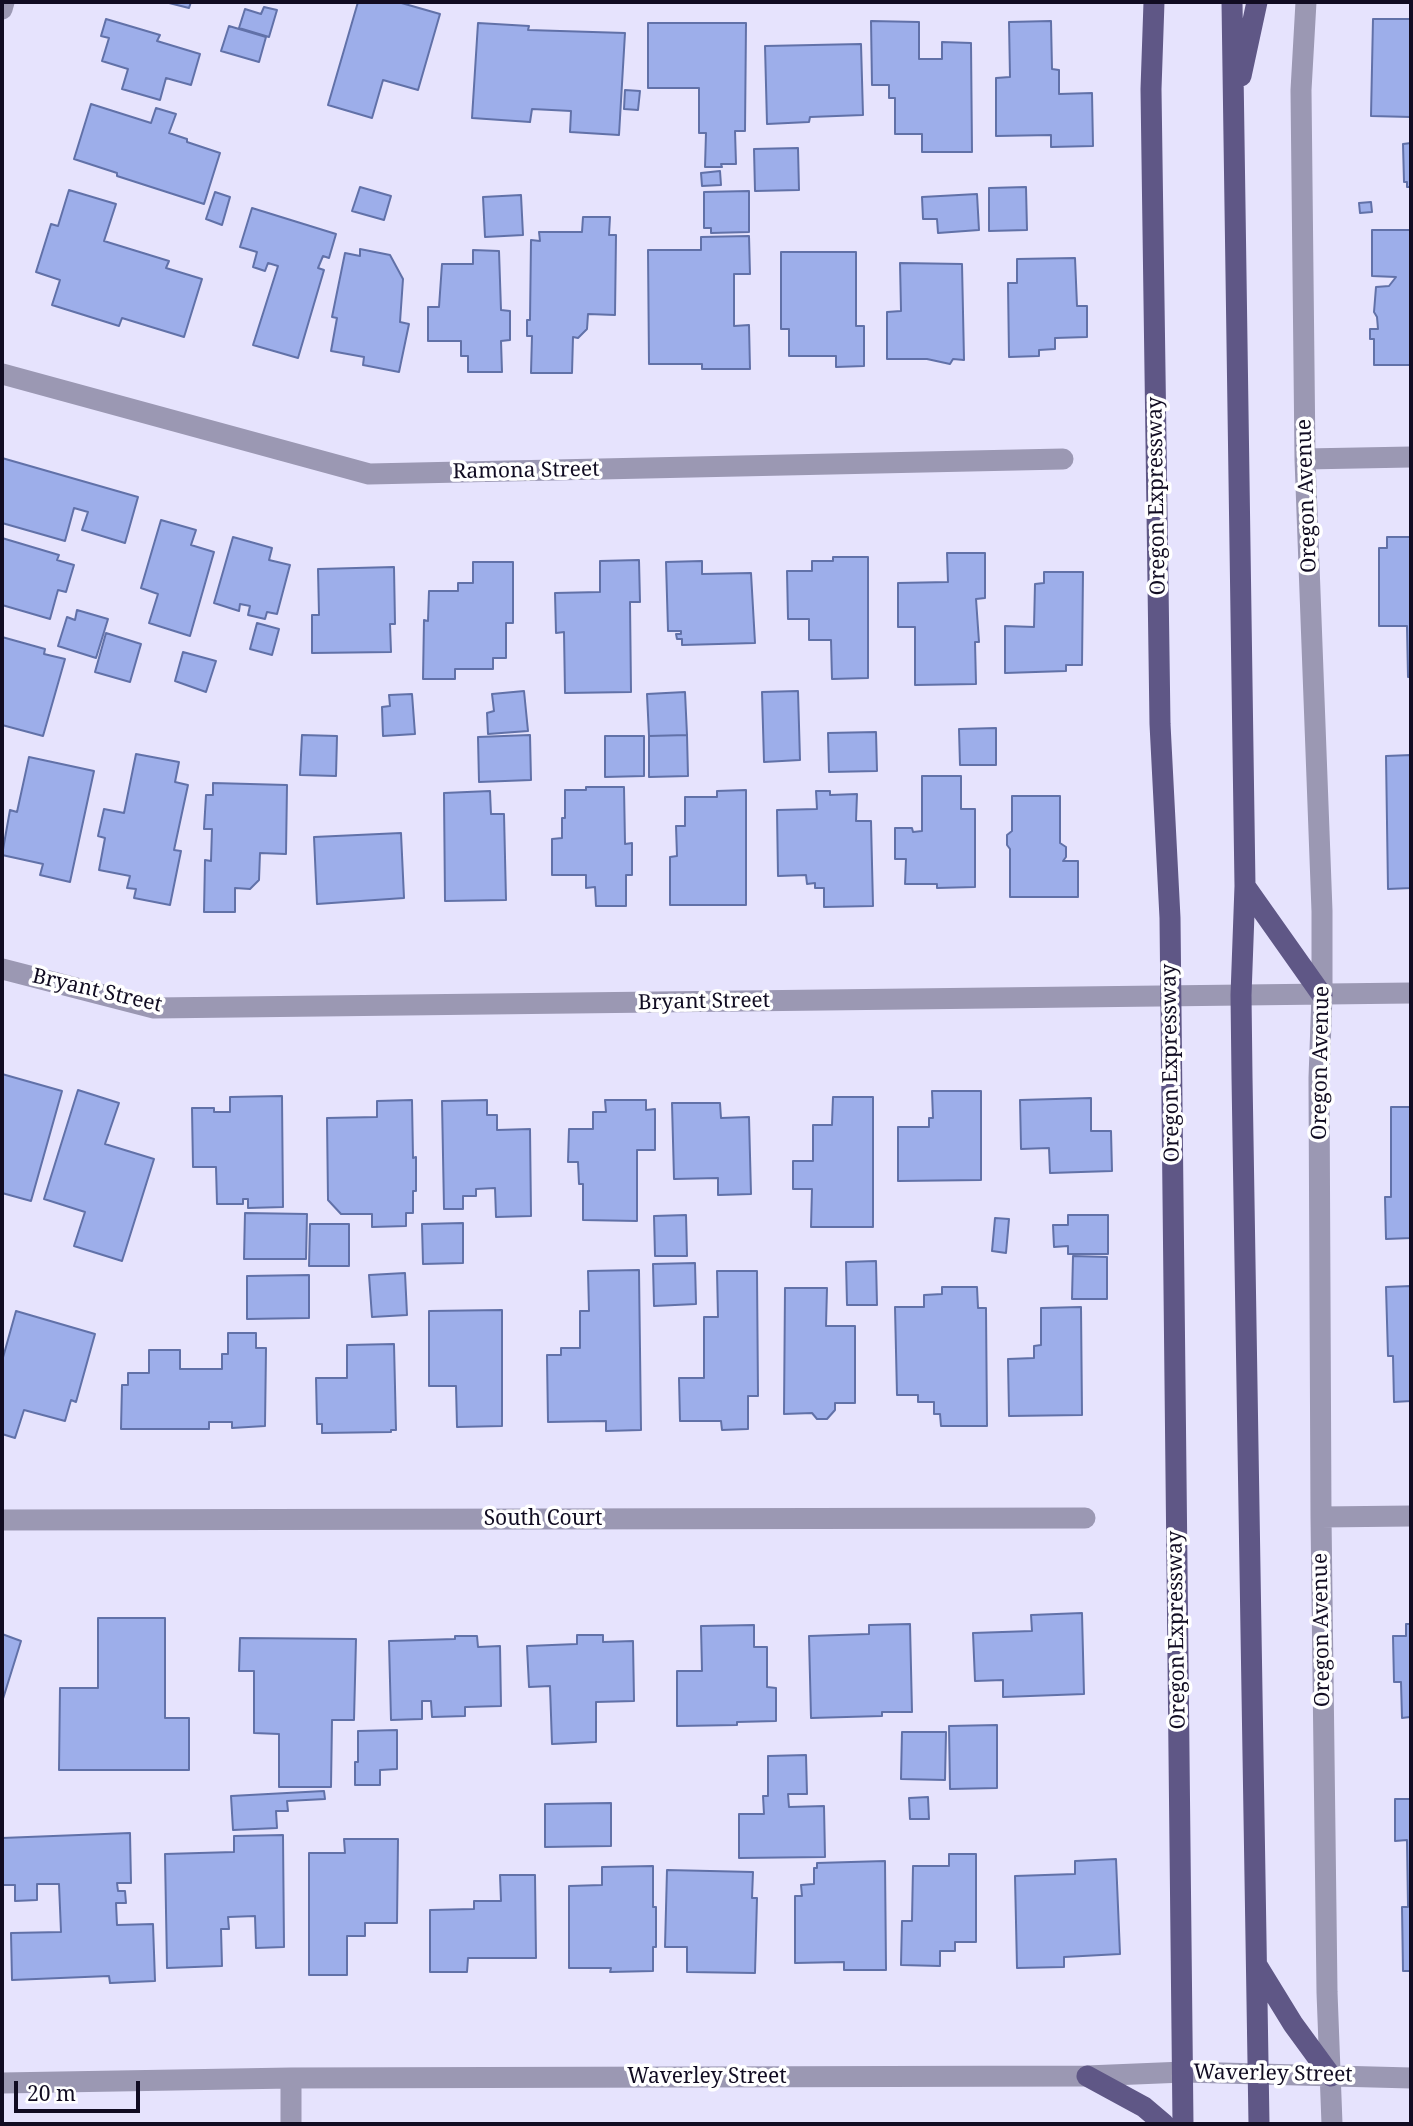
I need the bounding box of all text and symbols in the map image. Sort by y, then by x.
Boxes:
street label: Oregon Expressway [1143,396,1171,596]
street label: Oregon Avenue [1292,419,1322,573]
street label: Ramona Street [452,457,600,485]
street label: Oregon Expressway [1157,963,1185,1163]
street label: Bryant Street [30,964,164,1018]
street label: Oregon Avenue [1307,986,1335,1140]
street label: Bryant Street [638,988,770,1016]
street label: South Court [484,1506,602,1532]
street label: Oregon Expressway [1163,1530,1191,1730]
street label: Oregon Avenue [1308,1553,1336,1707]
street label: Waverley Street [1193,2060,1353,2088]
street label: Waverley Street [627,2064,787,2090]
scale bar [18,2066,144,2110]
text: 20 m [27,2079,76,2107]

